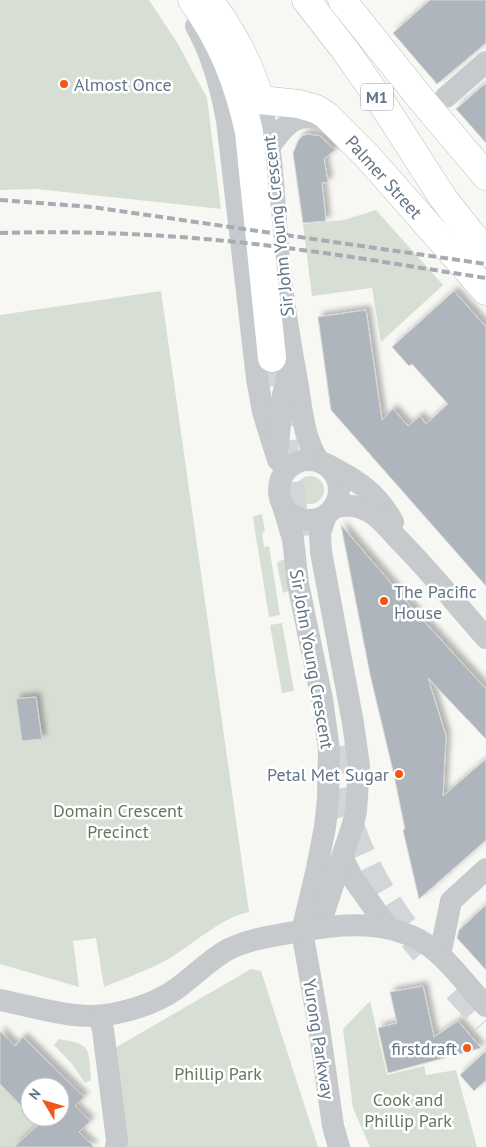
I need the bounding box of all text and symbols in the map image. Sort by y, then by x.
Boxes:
place label: Almost Once [74,73,172,96]
marker: Almost Once [58,78,70,90]
road number: M1 [361,84,393,110]
street label: Palmer Street [341,131,427,223]
street label: Sir John Young Crescent [257,134,299,318]
street label: Sir John Young Crescent [285,567,339,751]
place label: The Pacific House [394,580,477,624]
marker: The Pacific House [378,595,390,607]
place label: Petal Met Sugar [267,763,389,786]
marker: Petal Met Sugar [393,768,405,780]
park label: Domain Crescent Precinct [53,799,183,843]
street label: Yurong Parkway [298,977,340,1102]
place label: firstdraft [391,1037,457,1060]
marker: firstdraft [461,1042,473,1054]
park label: Phillip Park [174,1062,262,1085]
north arrow [20,1077,70,1127]
text: N [25,1085,45,1103]
park label: Cook and Phillip Park [364,1088,452,1132]

